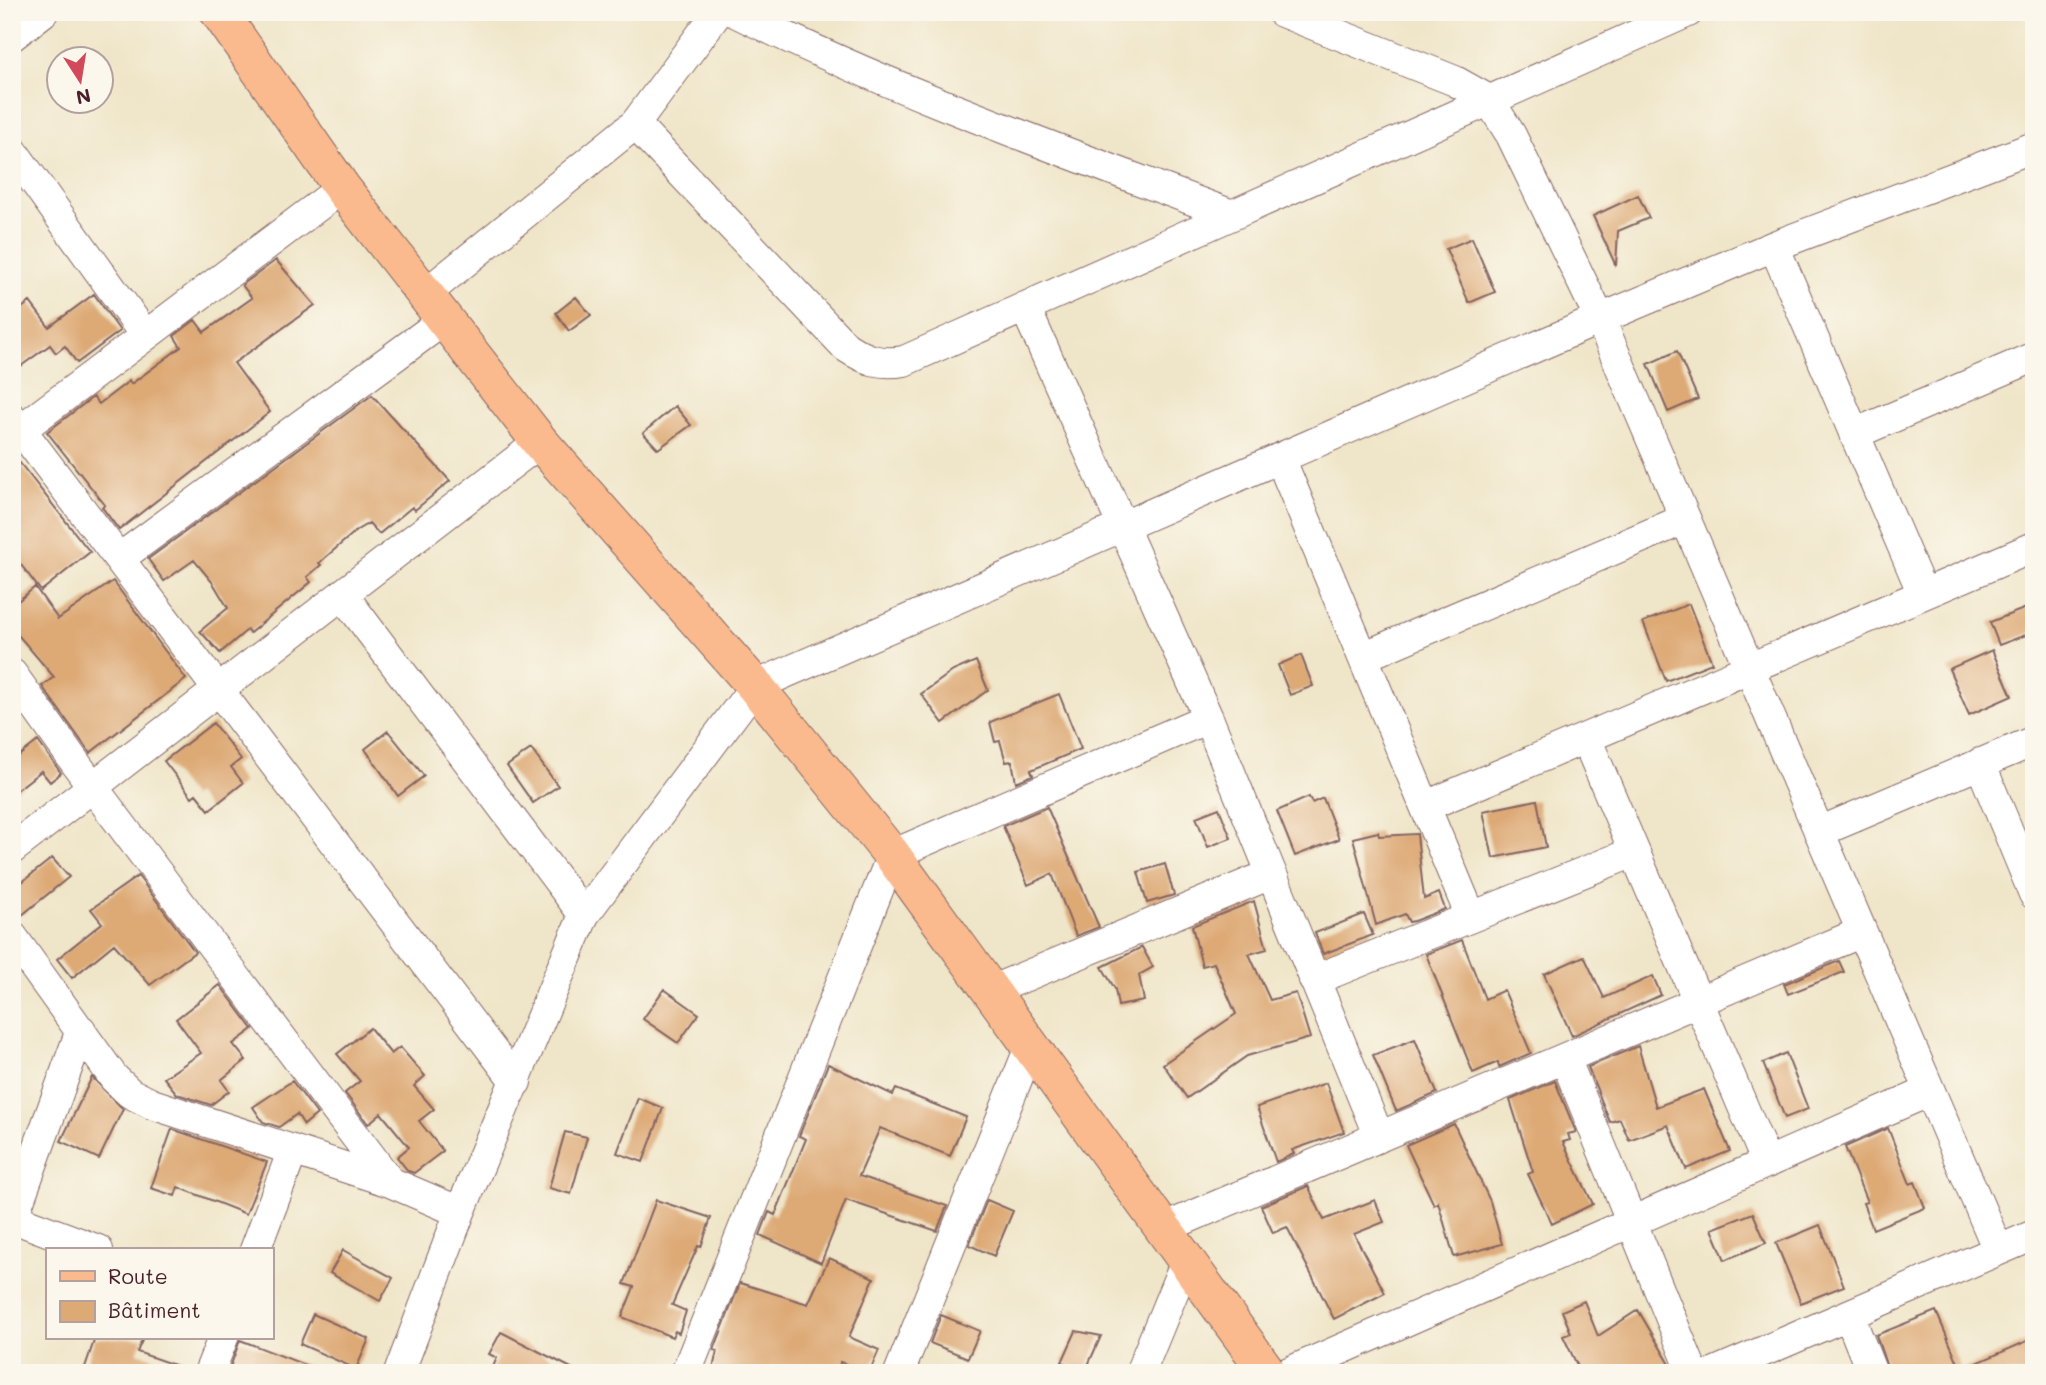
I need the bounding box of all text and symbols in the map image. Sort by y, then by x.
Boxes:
north arrow [46,46,116,116]
text: N [74,83,93,111]
legend [46,1248,273,1340]
text: Route [108,1262,168,1289]
text: Bâtiment [108,1296,200,1323]

